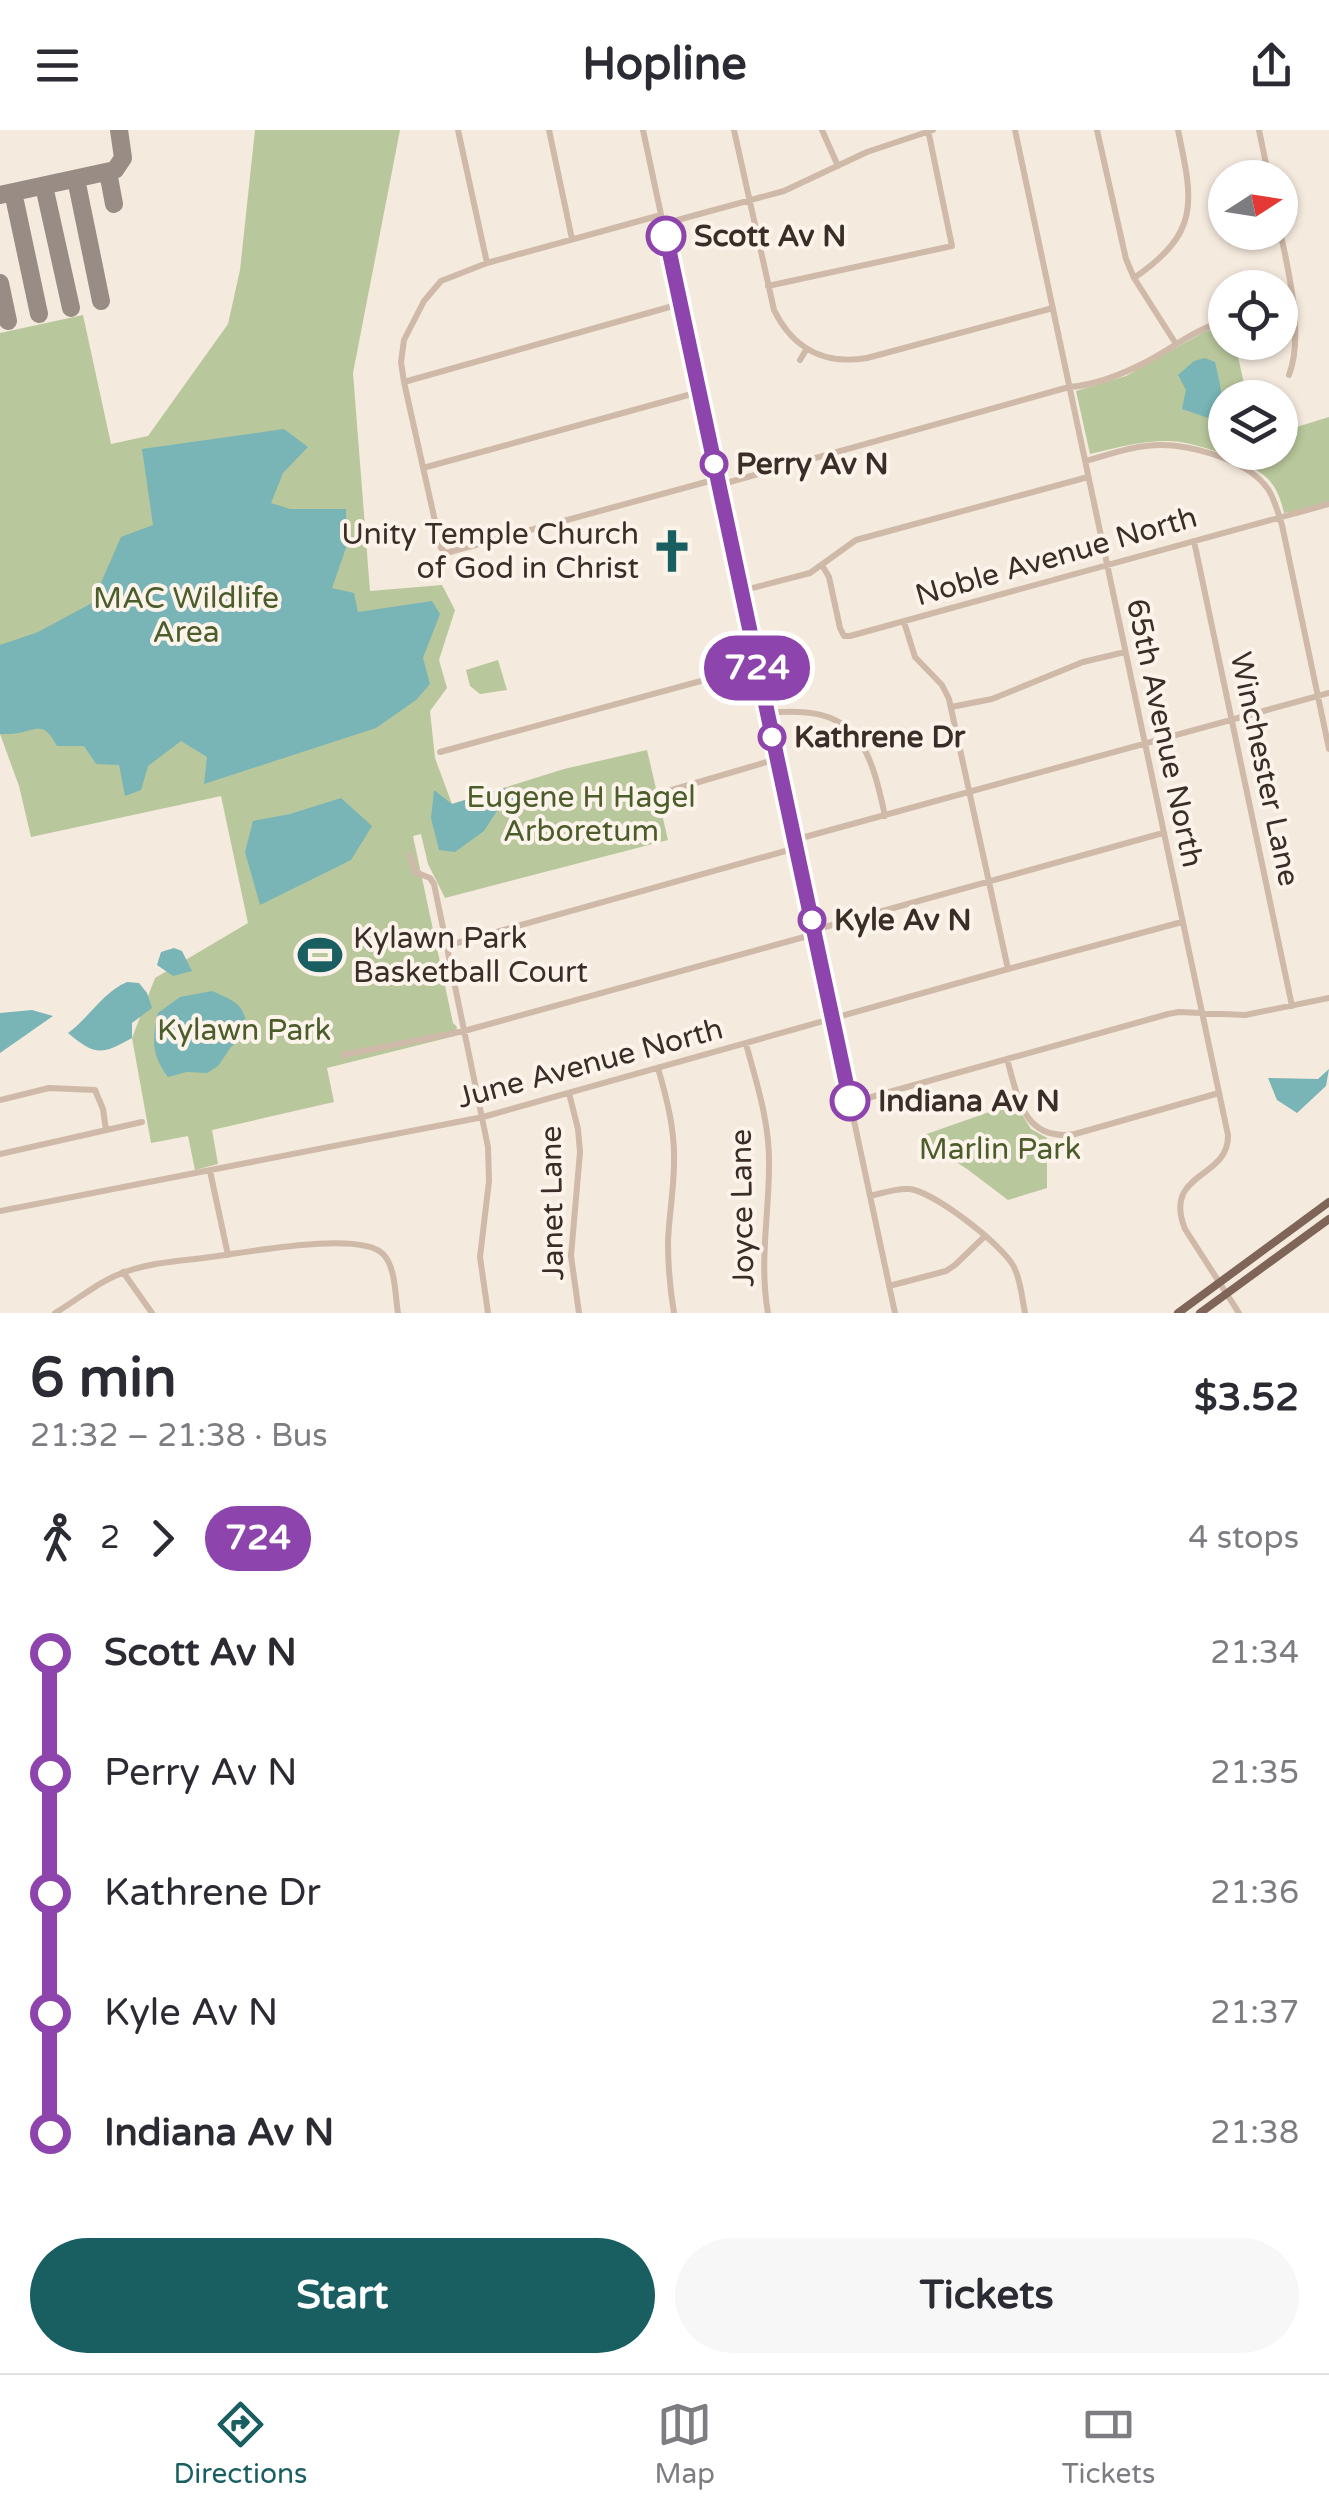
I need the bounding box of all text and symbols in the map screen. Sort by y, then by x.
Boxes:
icon: menu [30,38,85,93]
text: Hopline [582,38,747,92]
icon: share [1244,38,1299,93]
north arrow [1208,160,1298,250]
map controls [1208,160,1298,470]
marker: Scott Av N [647,217,685,255]
place label: Scott Av N [694,218,846,255]
button: locate [1208,270,1298,360]
button: layers [1208,380,1298,470]
place label: Perry Av N [736,446,889,483]
marker: Perry Av N [701,451,727,477]
street label: Noble Avenue North [911,499,1201,614]
place label: Unity Temple Church of God in Christ [341,516,639,587]
church icon: Unity Temple Church of God in Christ [648,527,696,575]
park label: MAC Wildlife Area [93,580,279,651]
street label: 65th Avenue North [1118,595,1211,871]
line badge: 724 [700,636,814,700]
text: 724 [724,647,790,689]
street label: Winchester Lane [1222,649,1307,889]
place label: Kathrene Dr [794,719,966,756]
marker: Kathrene Dr [759,724,785,750]
park label: Eugene H Hagel Arboretum [466,779,696,850]
place label: Kyle Av N [834,902,972,939]
marker: Kyle Av N [799,907,825,933]
place label: Kylawn Park Basketball Court [353,920,588,991]
sports icon: Kylawn Park Basketball Court [296,931,344,979]
street label: June Avenue North [453,1010,727,1117]
park label: Kylawn Park [157,1012,331,1049]
marker: Indiana Av N [831,1082,869,1120]
place label: Indiana Av N [878,1083,1060,1120]
street label: Janet Lane [533,1125,572,1281]
street label: Joyce Lane [723,1129,762,1287]
park label: Marlin Park [919,1131,1081,1168]
text: 6 min [30,1346,177,1412]
text: $3.52 [1194,1375,1299,1421]
text: 21:32 – 21:38 · Bus [30,1417,328,1455]
icon: walk [30,1511,85,1566]
icon: forward [135,1511,190,1566]
text: 724 [225,1517,291,1559]
text: 2 [100,1519,120,1557]
text: 4 stops [1188,1519,1299,1557]
text: Scott Av N [104,1630,297,1676]
text: 21:34 [1210,1634,1299,1672]
text: Perry Av N [104,1750,297,1796]
text: 21:35 [1210,1754,1299,1792]
text: Kathrene Dr [104,1870,321,1916]
text: 21:36 [1210,1874,1299,1912]
text: Kyle Av N [104,1990,278,2036]
text: 21:37 [1210,1994,1299,2032]
text: Indiana Av N [104,2110,334,2156]
text: 21:38 [1210,2114,1299,2152]
button: Start [30,2238,655,2353]
button: Tickets [675,2238,1299,2353]
tab: Directions [173,2397,307,2491]
tab: Map [654,2397,715,2491]
tab: Tickets [1062,2397,1155,2491]

